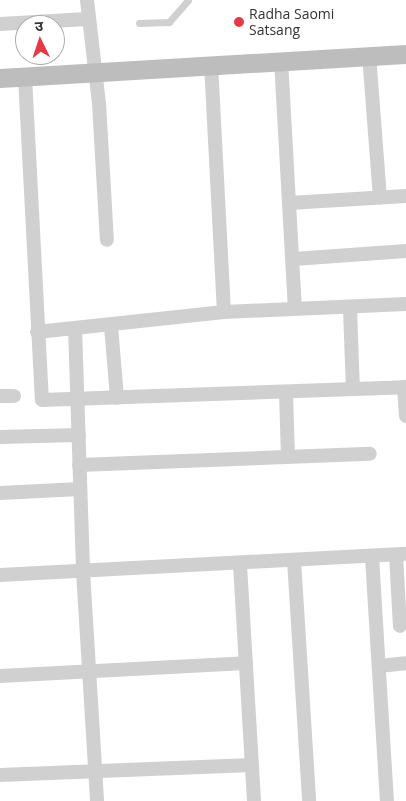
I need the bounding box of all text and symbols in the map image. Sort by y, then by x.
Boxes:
place label: Radha Saomi Satsang [249,6,334,38]
north arrow [15,15,65,65]
text: उ [34,16,44,35]
marker: Radha Saomi Satsang [233,16,245,28]

